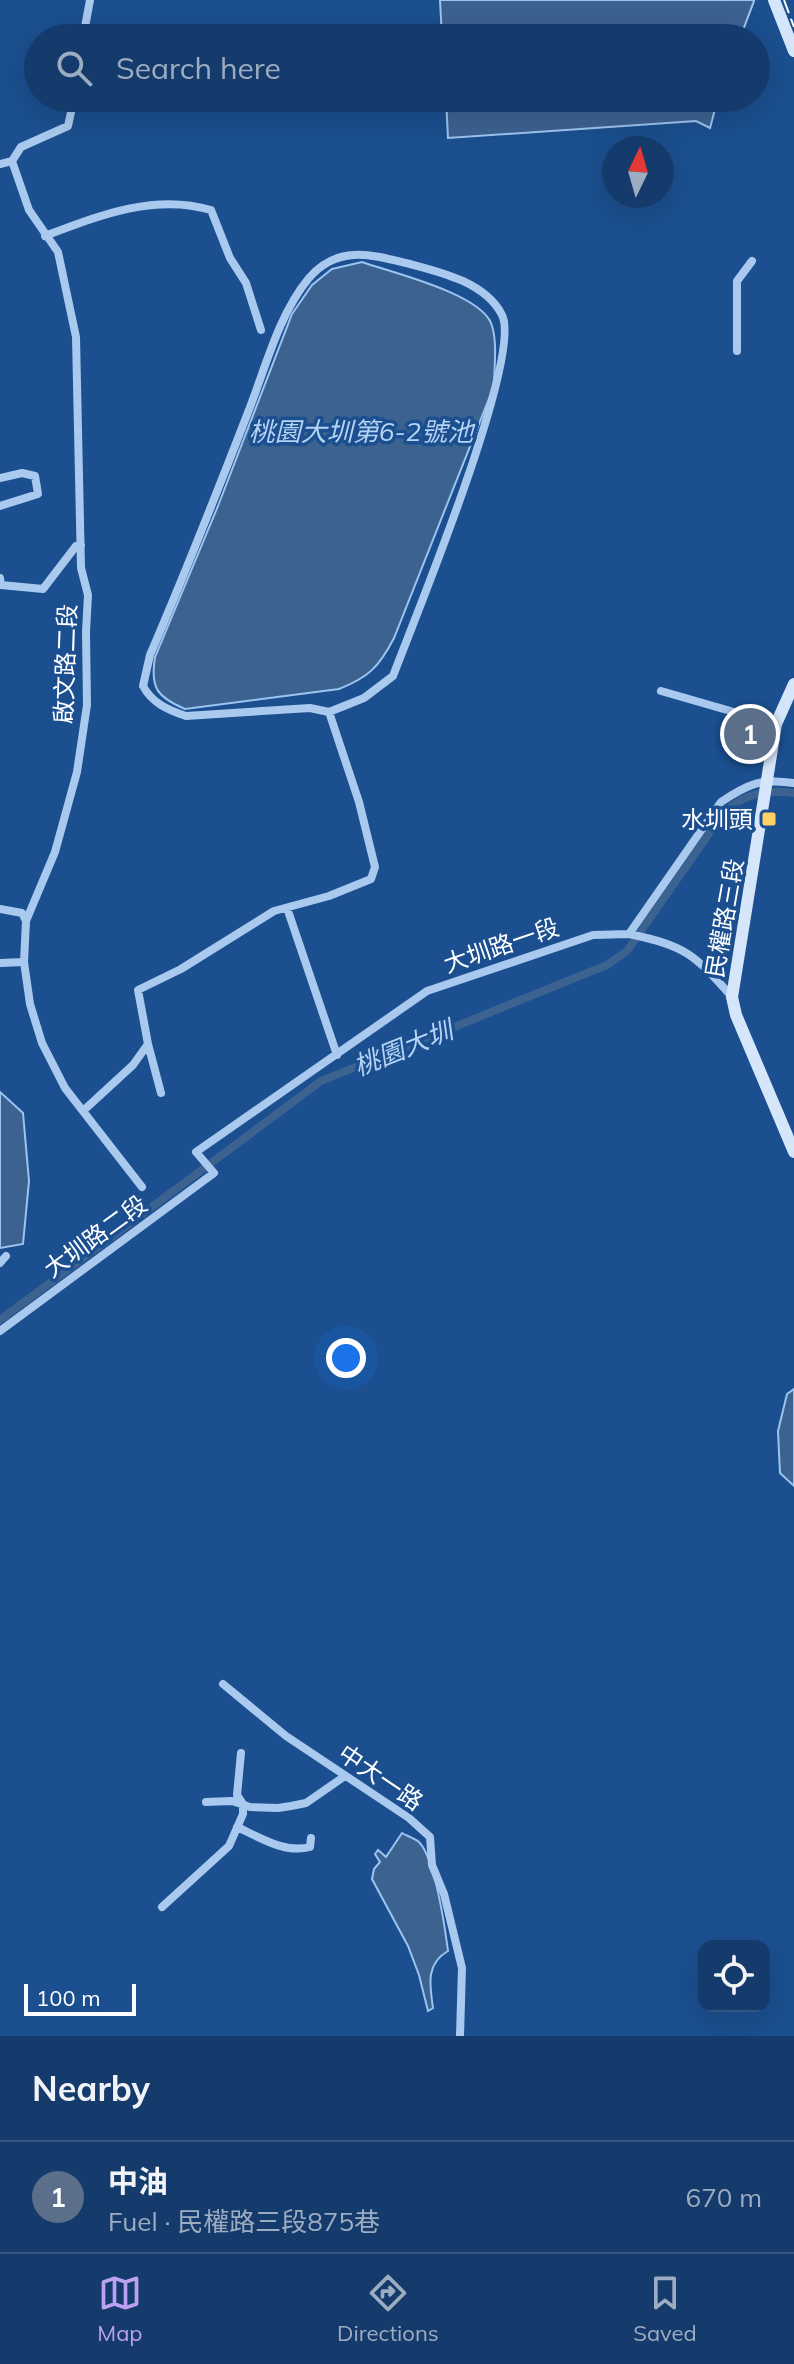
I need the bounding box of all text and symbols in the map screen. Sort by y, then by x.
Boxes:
search box [24,24,770,112]
icon: search [52,46,96,90]
text: Search here [116,49,281,87]
north arrow [602,136,674,208]
water label: 桃園大圳第6-2號池 [249,415,476,448]
street label: 啟文路二段 [48,604,82,724]
pin: 1 [724,704,776,764]
place label: 水圳頭 [681,804,753,834]
marker: 水圳頭 [760,810,778,828]
street label: 民權路三段 [699,856,749,980]
street label: 大圳路一段 [439,911,563,979]
water label: 桃園大圳 [349,1012,461,1083]
street label: 大圳路二段 [38,1189,152,1283]
your location [326,1338,366,1378]
street label: 中大一路 [333,1738,429,1816]
map controls [698,1940,770,2012]
button: locate [698,1940,770,2012]
scale bar [24,1980,136,2016]
text: 100 m [36,1984,101,2012]
text: Nearby [32,2067,150,2110]
text: 中油 [108,2162,168,2200]
text: 1 [50,2181,66,2214]
text: 670 m [686,2181,762,2214]
text: Fuel · 民權路三段875巷 [108,2205,380,2238]
tab: Map [97,2271,143,2347]
tab: Directions [337,2271,439,2347]
tab: Saved [633,2271,697,2347]

